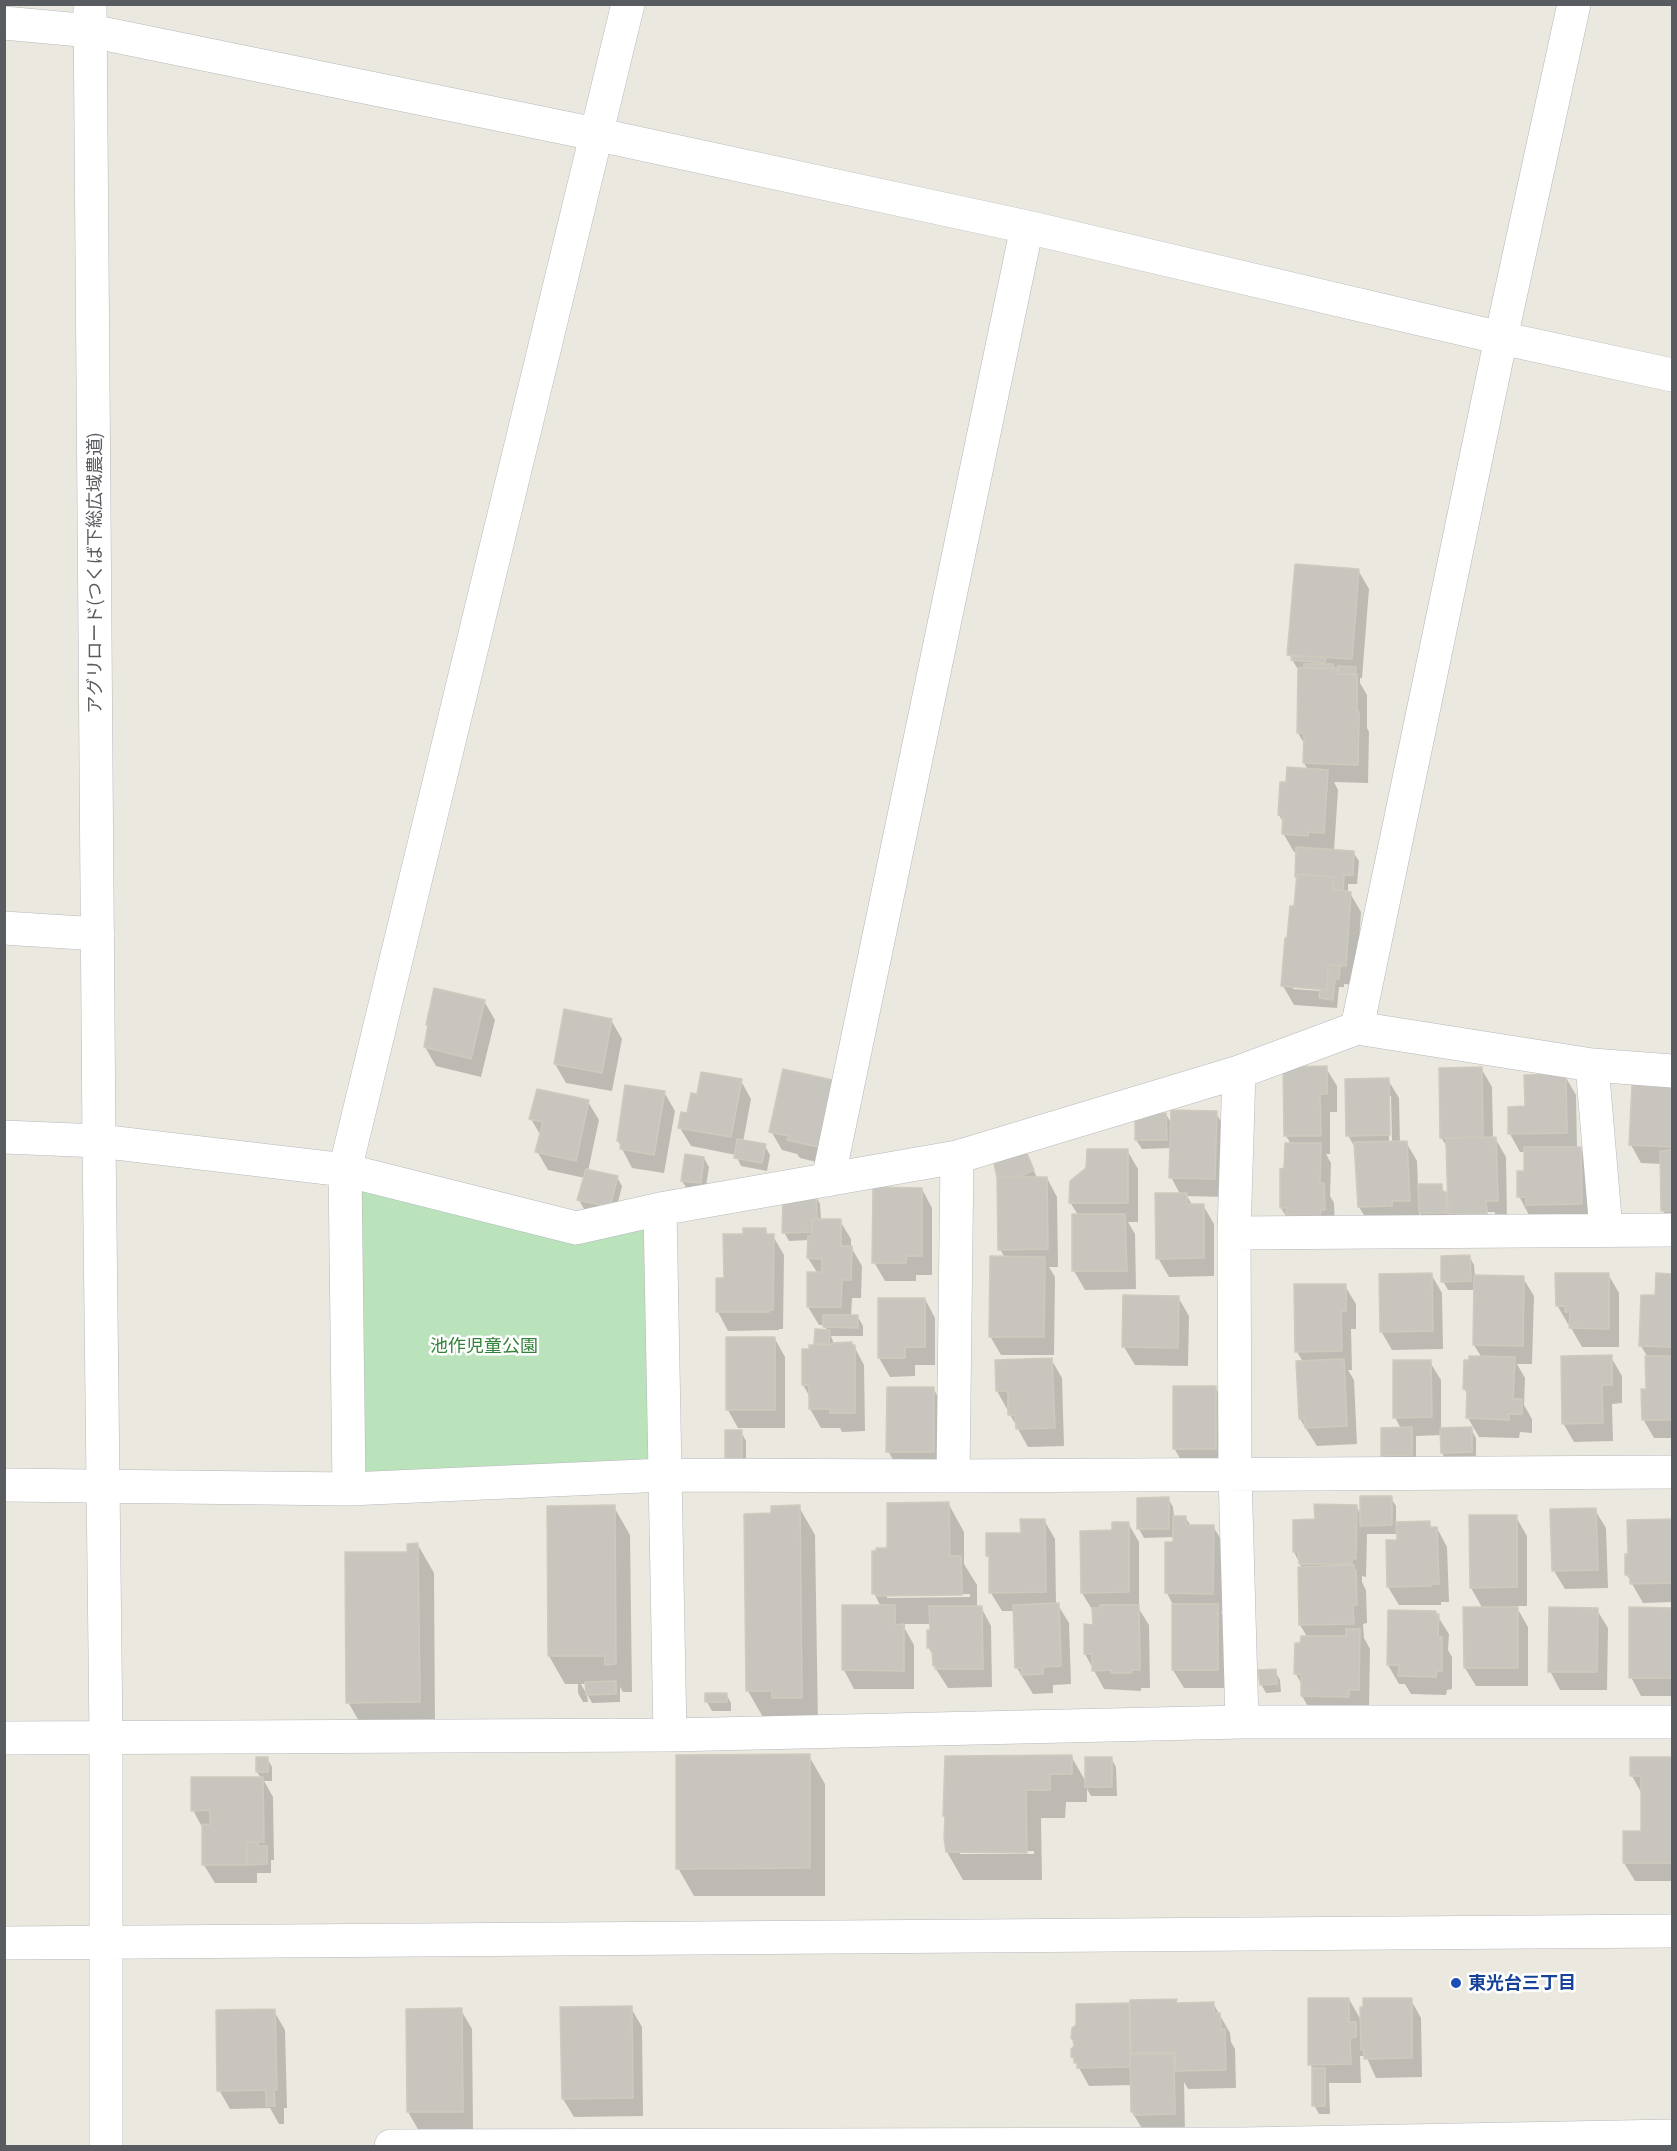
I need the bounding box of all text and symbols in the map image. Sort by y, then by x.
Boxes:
street label: アグリロード(つくば下総広域農道) [84,432,106,714]
park label: 池作児童公園 [430,1335,538,1357]
place label: 東光台三丁目 [1468,1972,1576,1994]
marker: 東光台三丁目 [1449,1976,1463,1990]

